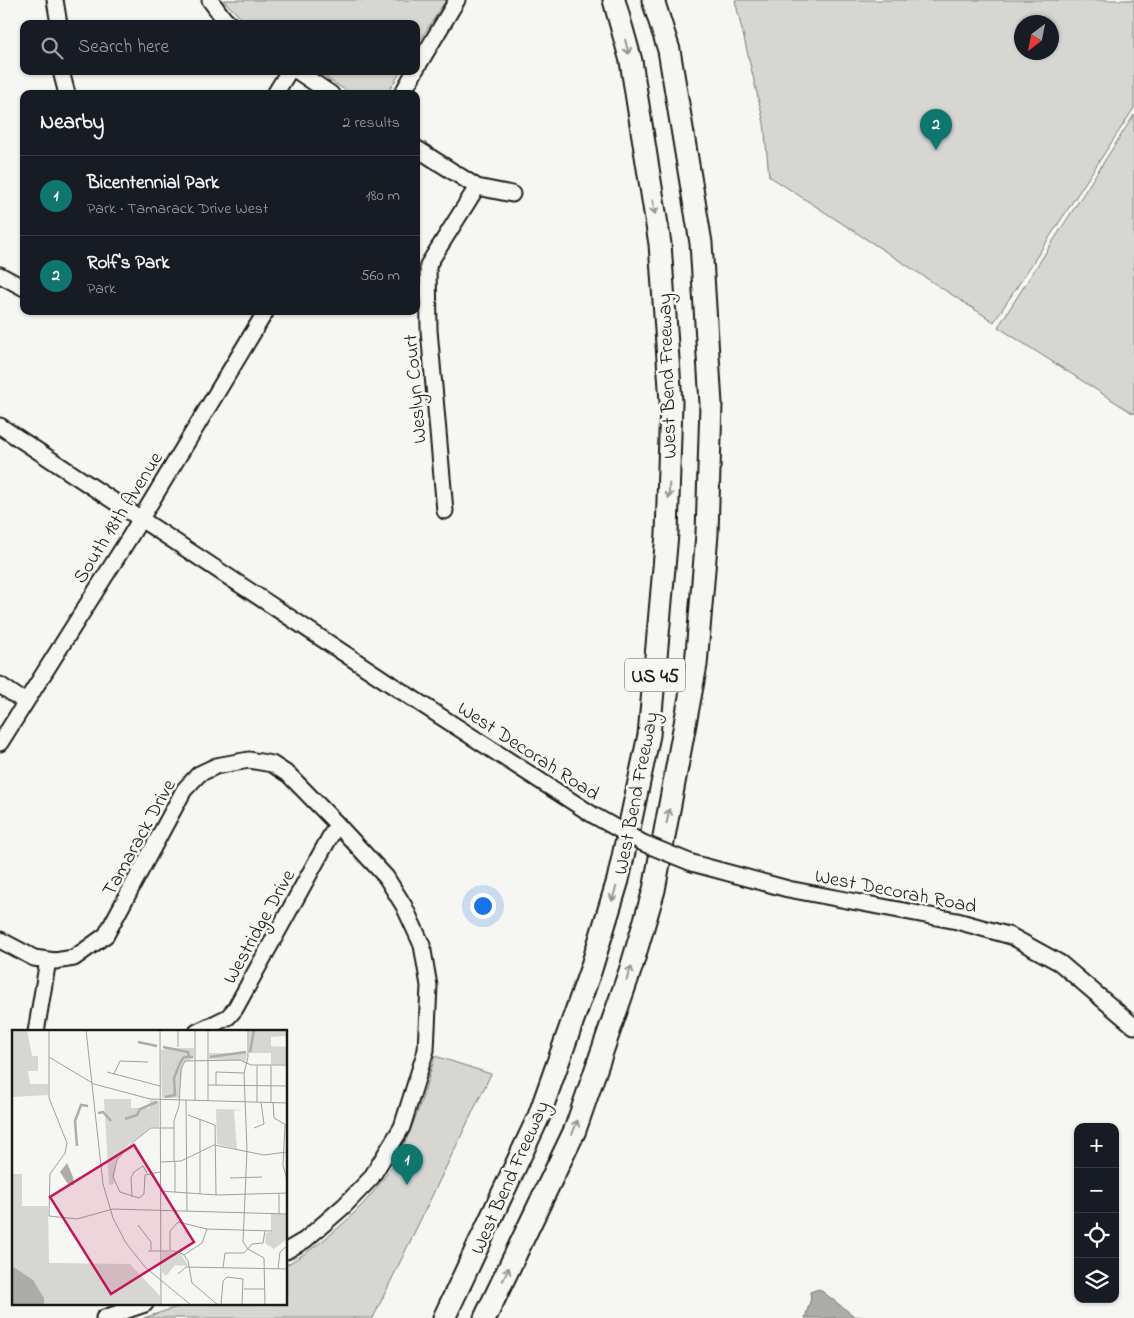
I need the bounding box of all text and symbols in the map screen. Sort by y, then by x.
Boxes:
north arrow [1014,15,1059,60]
search box [20,20,420,75]
icon: search [38,34,66,62]
text: Search here [78,34,169,61]
one-way arrow [623,39,633,55]
text: Nearby [40,108,104,138]
pin: 2 [920,109,952,150]
text: 2 results [342,111,400,135]
text: Bicentennial Park [87,170,219,197]
text: 1 [53,184,59,208]
text: 180 m [366,184,400,208]
text: Park · Tamarack Drive West [87,197,268,221]
one-way arrow [650,199,660,215]
text: Rolf's Park [87,250,170,277]
text: 2 [52,264,60,288]
text: 560 m [360,264,400,288]
text: Park [87,277,116,301]
street label: West Bend Freeway [651,293,686,459]
street label: Weslyn Court [397,333,436,445]
street label: South 18th Avenue [67,447,171,590]
one-way arrow [664,483,673,499]
road number: US 45 [625,658,685,692]
street label: West Decorah Road [451,695,604,809]
street label: West Bend Freeway [607,710,667,877]
street label: Tamarack Drive [96,774,184,902]
one-way arrow [664,809,674,825]
street label: West Decorah Road [812,863,979,922]
street label: Westridge Drive [217,865,305,990]
one-way arrow [608,886,618,902]
your location [470,893,496,919]
one-way arrow [624,966,634,982]
inset map [12,1030,288,1306]
street label: West Bend Freeway [464,1097,558,1259]
one-way arrow [571,1120,580,1135]
map controls [1074,1123,1119,1303]
button: + [1074,1123,1119,1168]
pin: 1 [391,1144,423,1185]
button: − [1074,1168,1119,1213]
button: locate [1074,1213,1119,1258]
button: layers [1074,1258,1119,1303]
one-way arrow [502,1267,511,1282]

